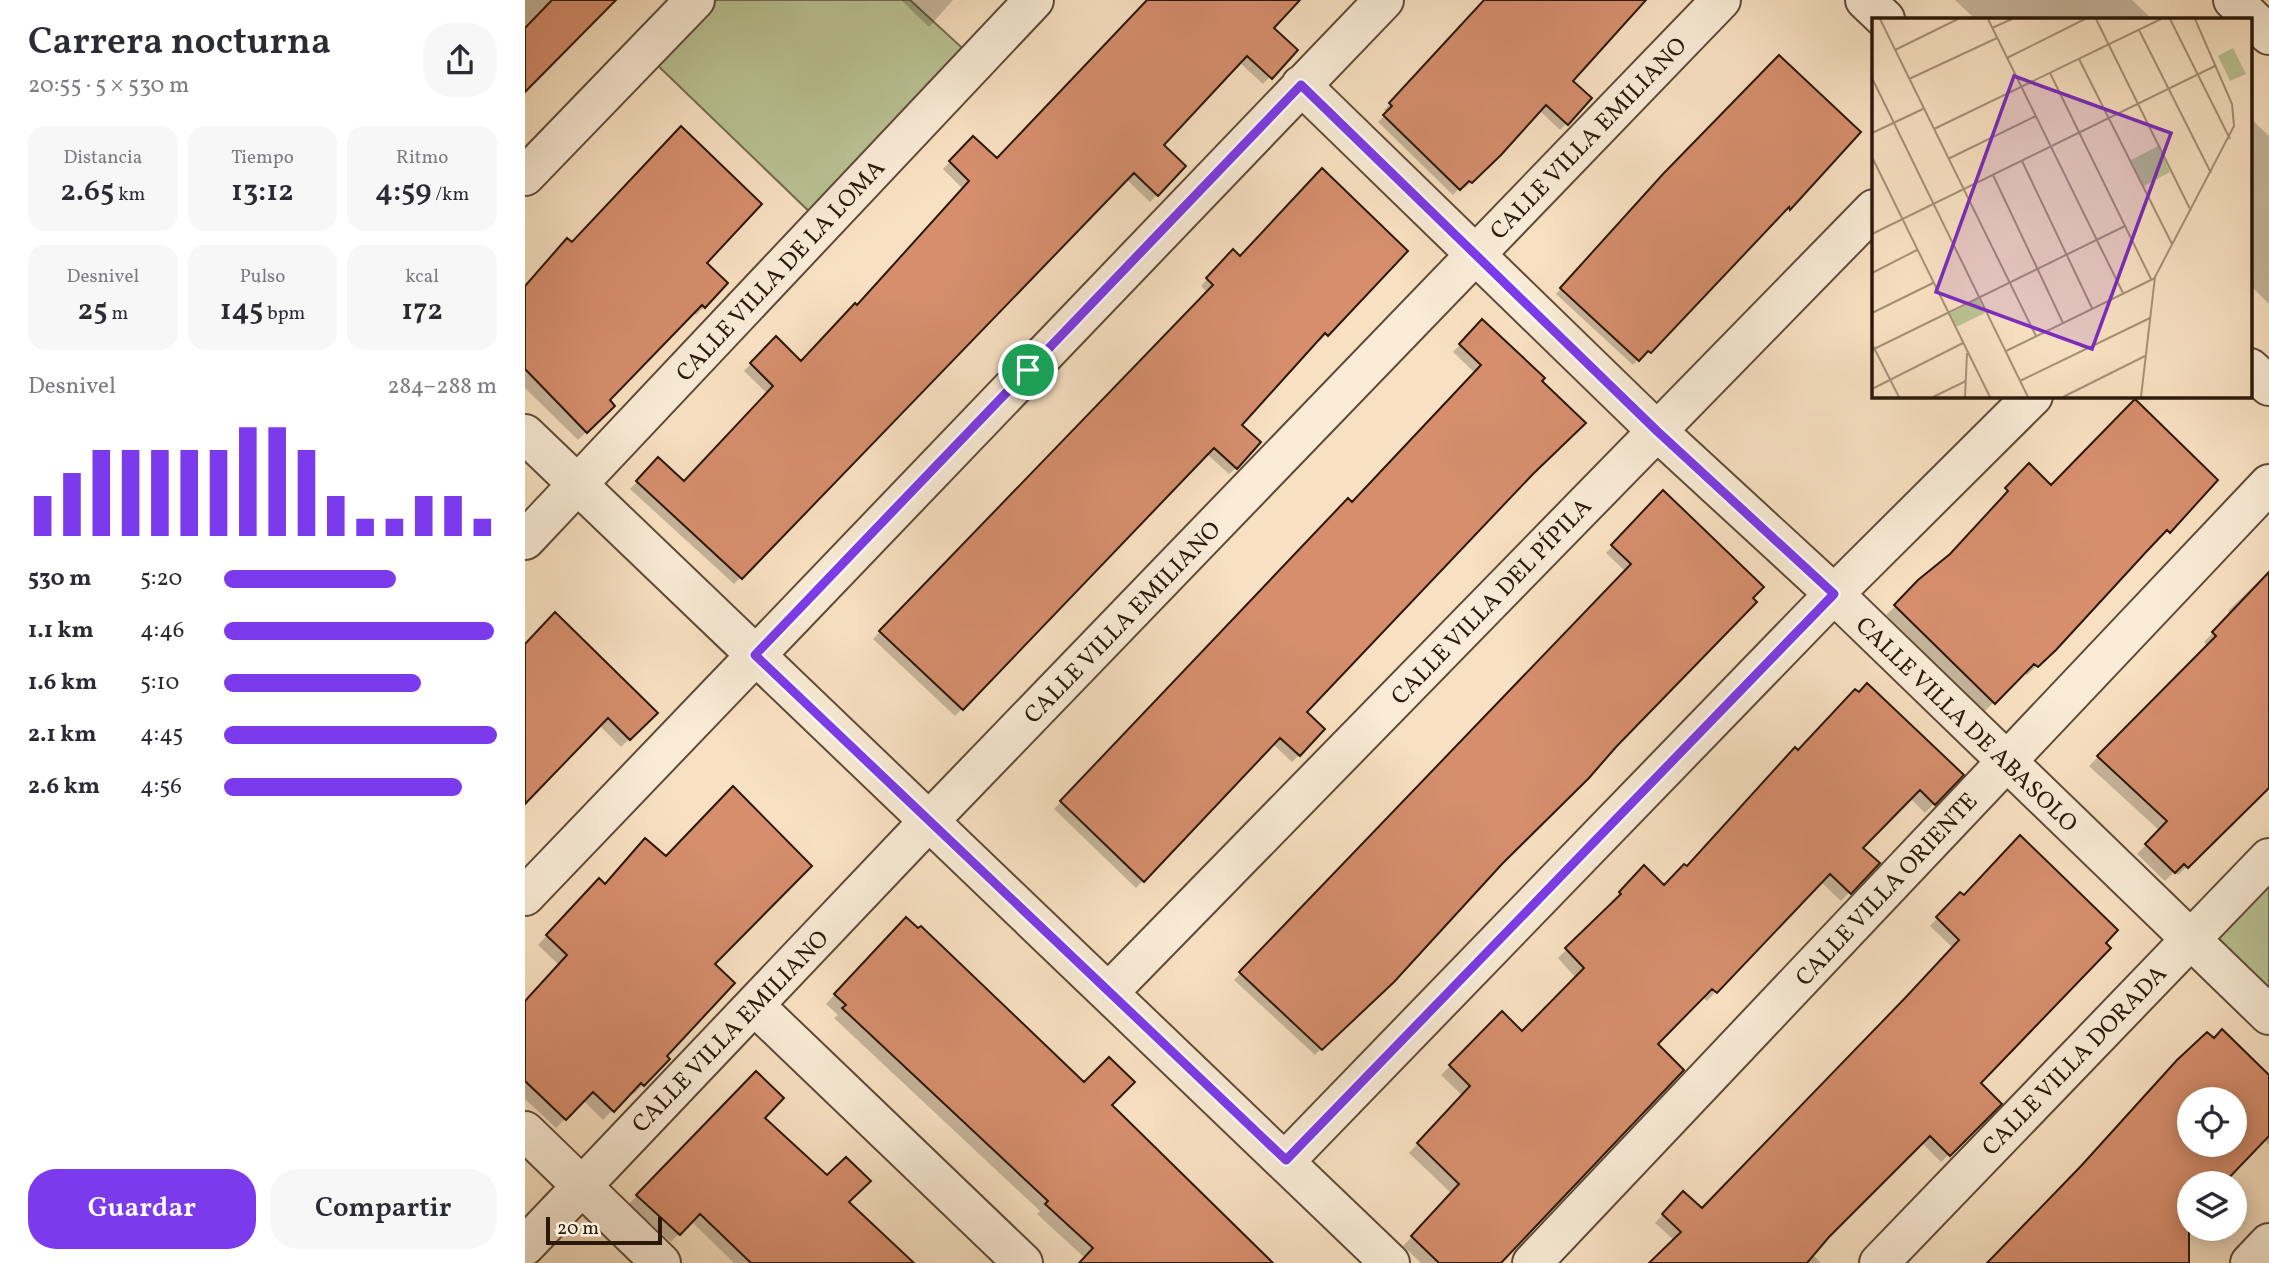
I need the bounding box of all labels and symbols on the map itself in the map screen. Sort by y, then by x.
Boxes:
inset map [1872,18,2252,397]
street label: CALLE VILLA EMILIANO [1483,30,1696,248]
street label: CALLE VILLA DE LA LOMA [669,153,894,390]
pin [998,340,1058,400]
street label: CALLE VILLA DEL PÍPILA [1384,491,1601,714]
street label: CALLE VILLA EMILIANO [1017,514,1230,732]
street label: CALLE VILLA DE ABASOLO [1847,610,2084,841]
street label: CALLE VILLA ORIENTE [1789,786,1986,995]
street label: CALLE VILLA EMILIANO [625,923,838,1141]
street label: CALLE VILLA DORADA [1975,958,2176,1164]
scale bar [546,1214,661,1246]

